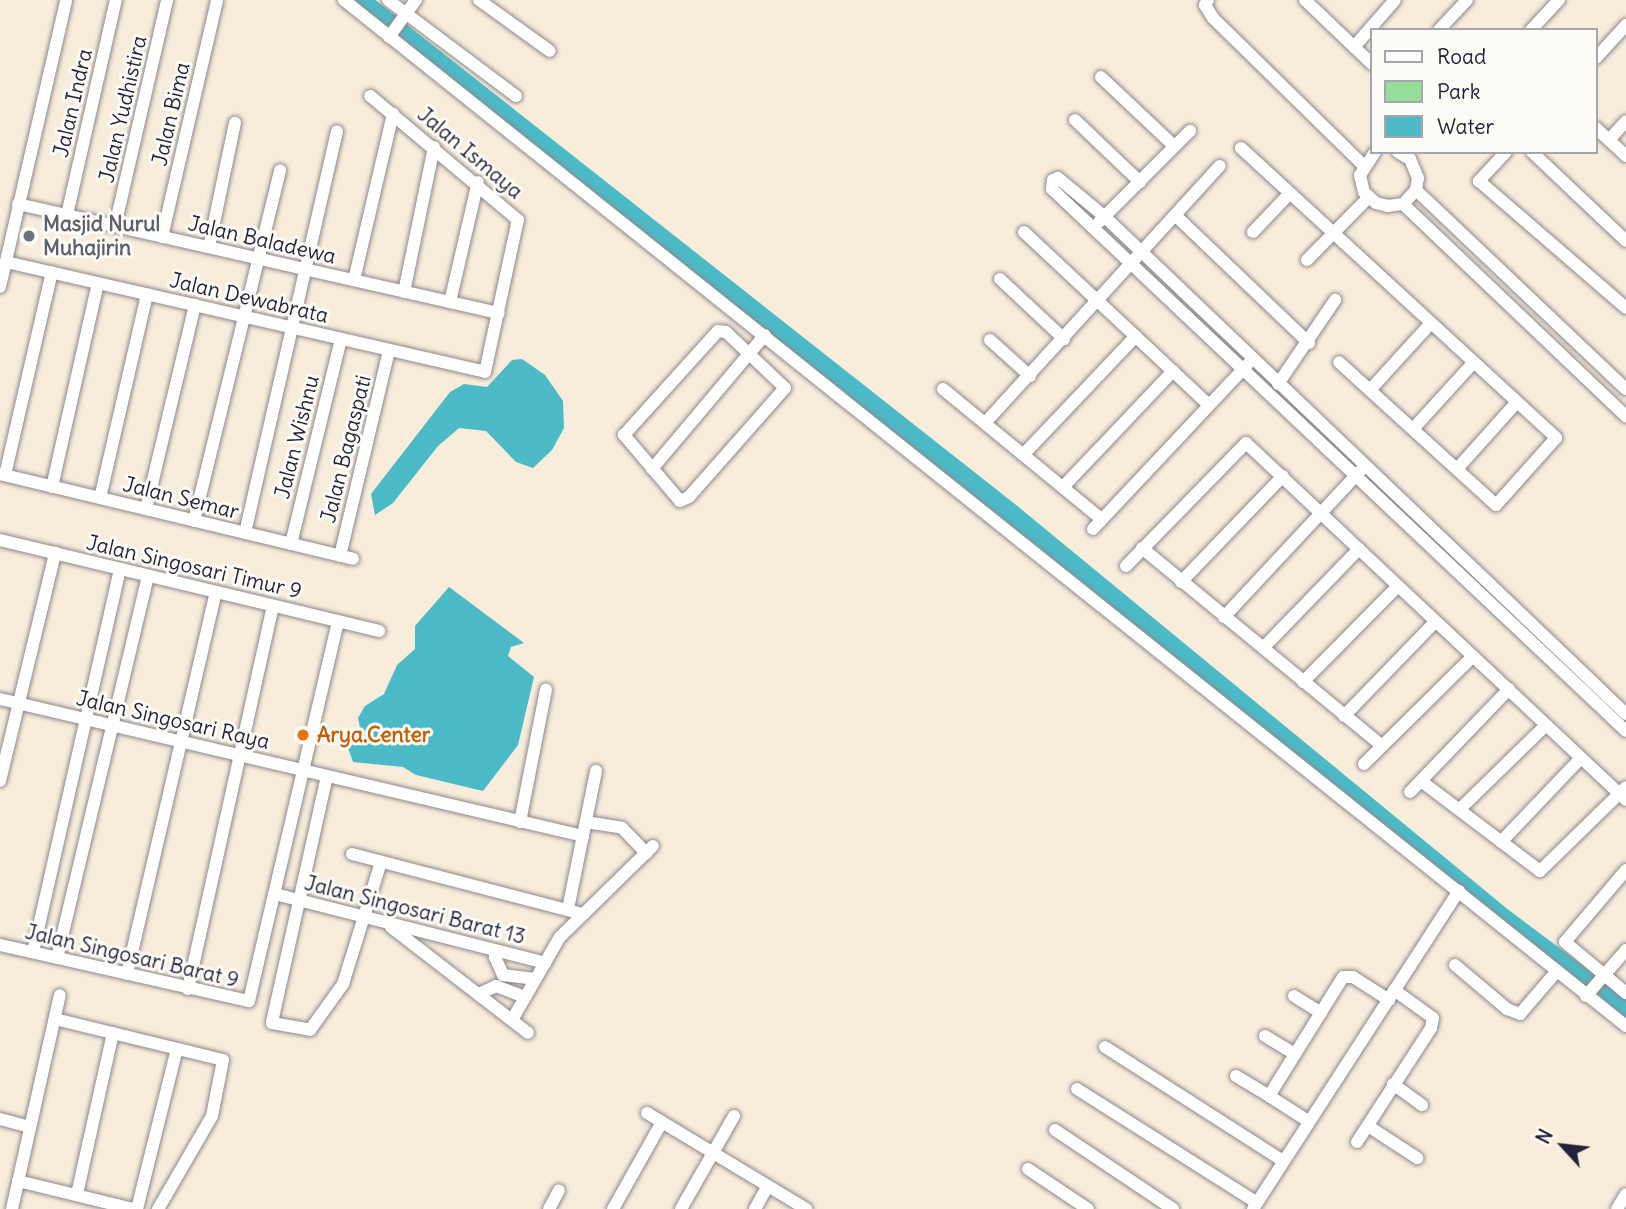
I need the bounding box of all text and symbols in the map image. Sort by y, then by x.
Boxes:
legend [1370,28,1598,154]
street label: Jalan Yudhistira [94,33,152,185]
text: Road [1437,43,1486,70]
street label: Jalan Indra [48,46,98,160]
street label: Jalan Bima [147,60,195,168]
text: Park [1437,78,1480,105]
street label: Jalan Ismaya [412,102,528,204]
text: Water [1437,113,1494,140]
place label: Masjid Nurul Muhajirin [43,211,160,261]
street label: Jalan Baladewa [186,211,338,269]
marker: Masjid Nurul Muhajirin [21,228,37,244]
street label: Jalan Dewabrata [167,267,331,329]
street label: Jalan Wishnu [270,373,324,501]
street label: Jalan Bagaspati [315,373,377,525]
street label: Jalan Semar [120,471,242,525]
street label: Jalan Singosari Timur 9 [84,530,304,604]
street label: Jalan Singosari Raya [74,686,272,754]
place label: Arya.Center [317,722,430,748]
marker: Arya.Center [295,727,311,743]
street label: Jalan Singosari Barat 13 [302,870,528,950]
street label: Jalan Singosari Barat 9 [23,919,241,993]
north arrow [1528,1111,1598,1181]
text: N [1531,1125,1558,1148]

